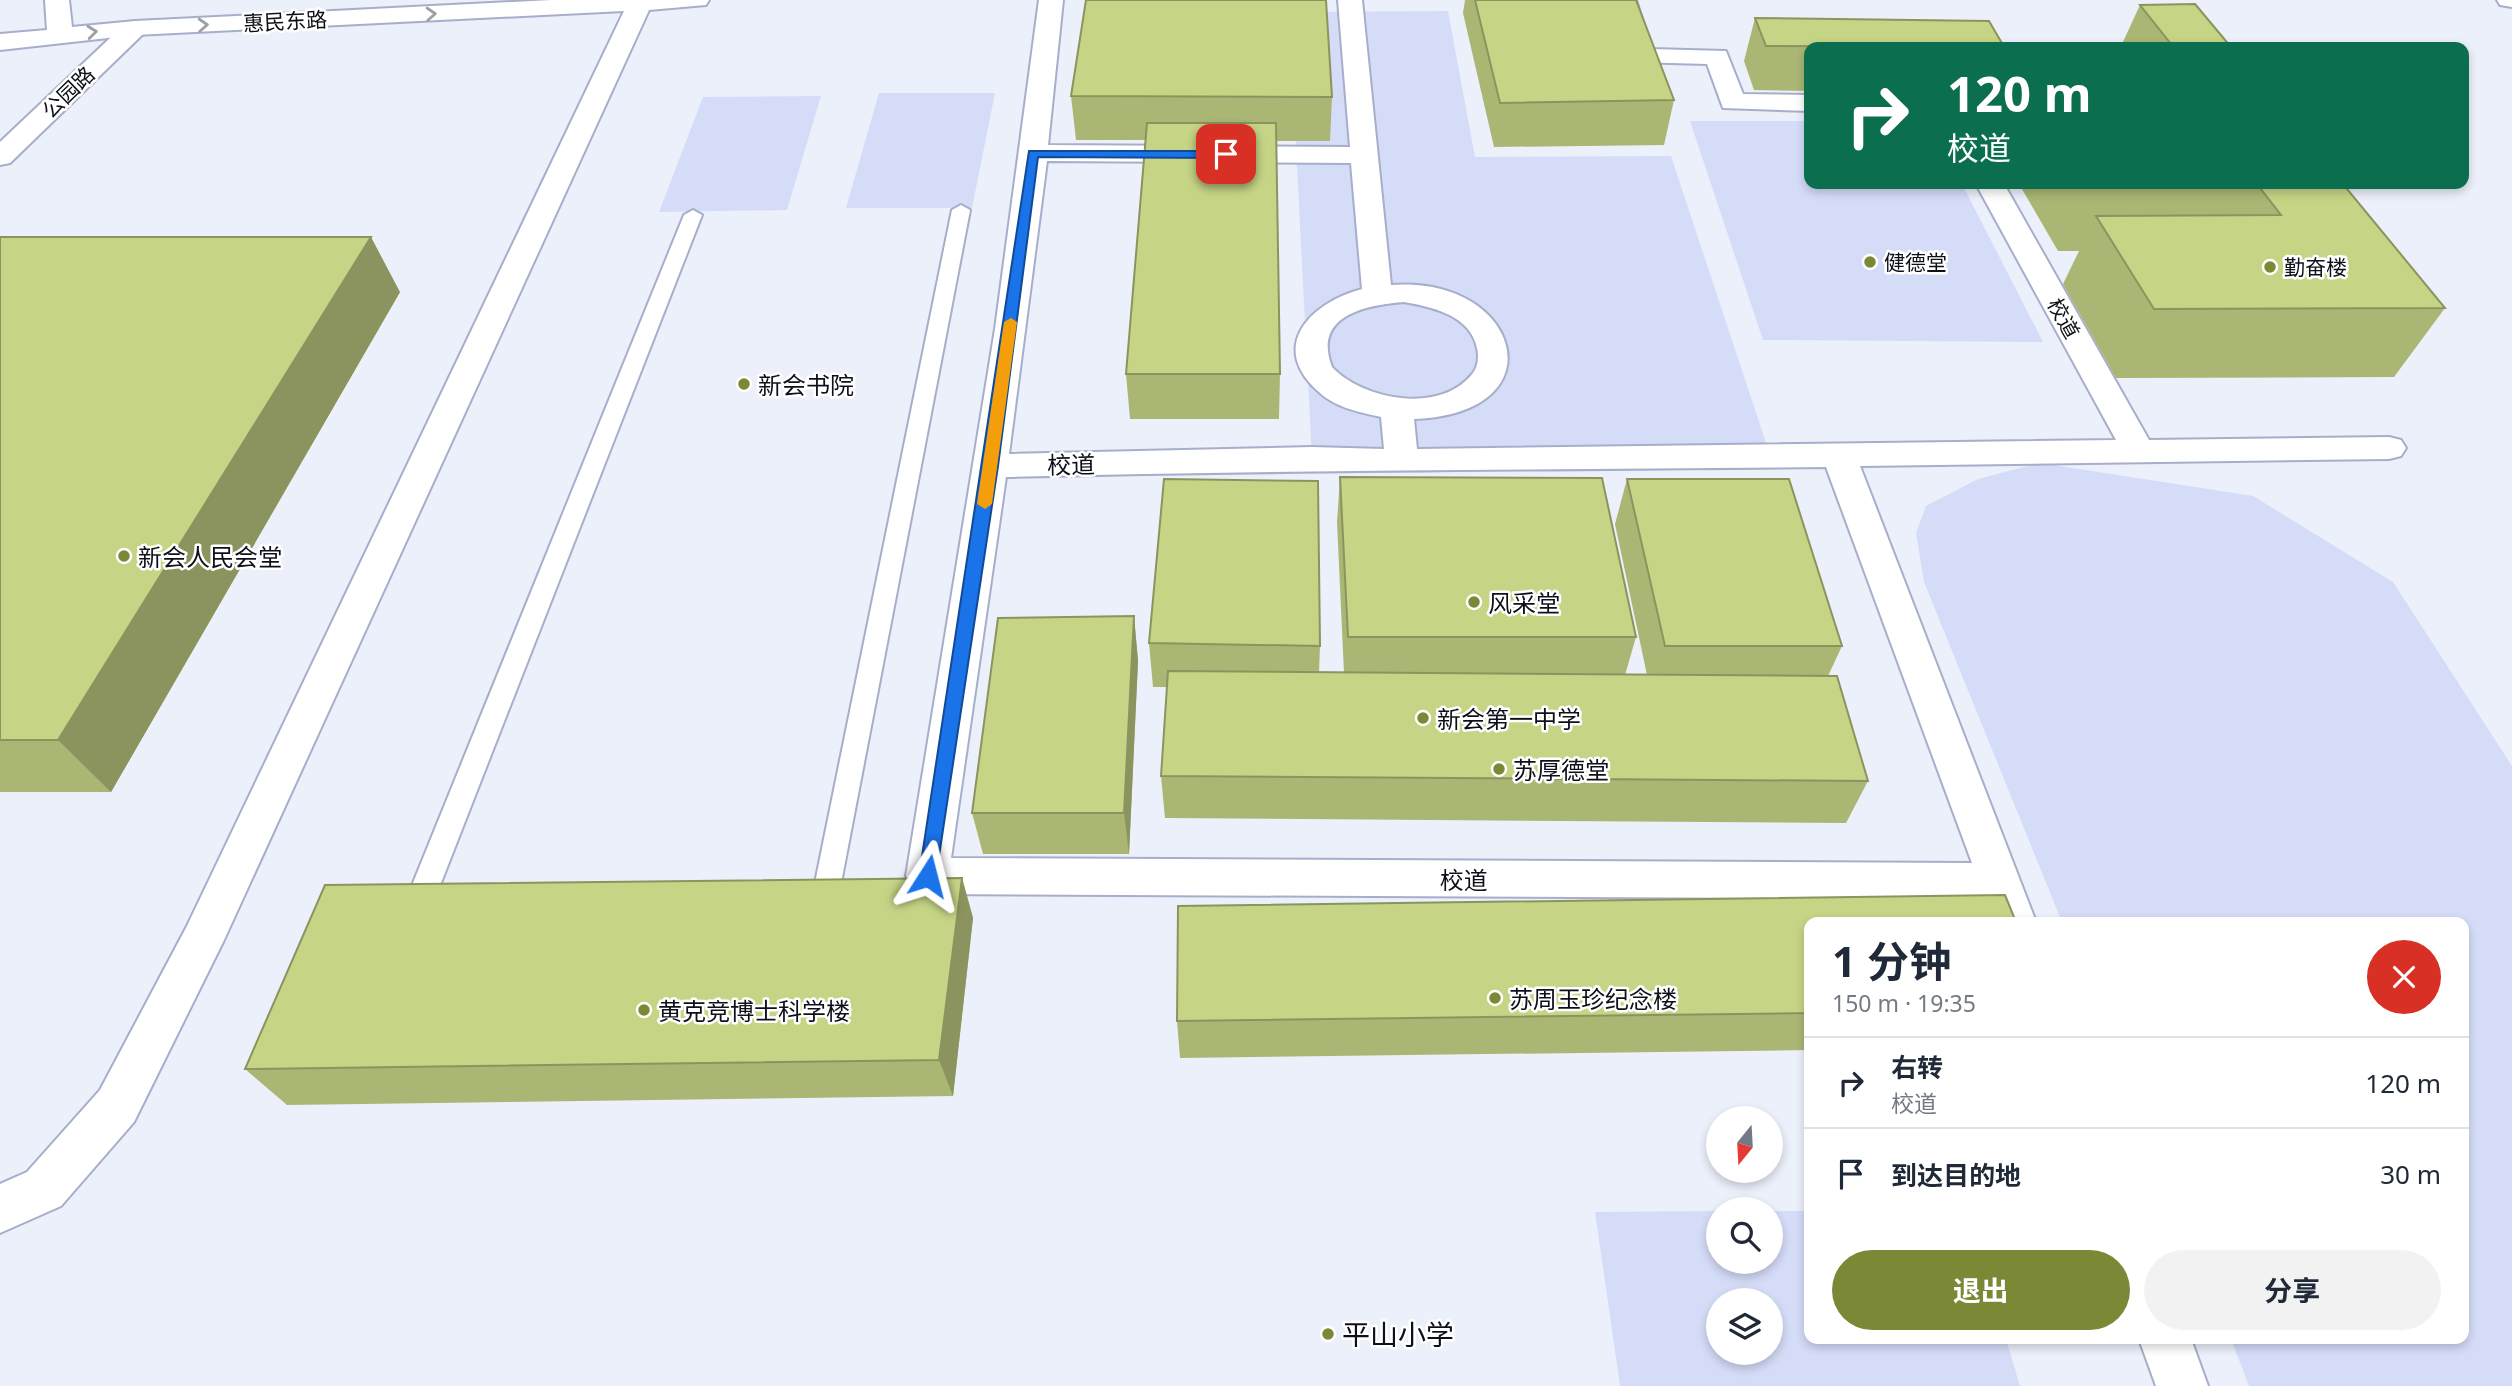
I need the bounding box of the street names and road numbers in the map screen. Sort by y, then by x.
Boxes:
street label: 惠民东路 [242,5,328,37]
street label: 公园路 [36,60,100,124]
street label: 校道 [2042,293,2086,343]
street label: 校道 [1047,447,1095,481]
street label: 校道 [1440,863,1488,896]

